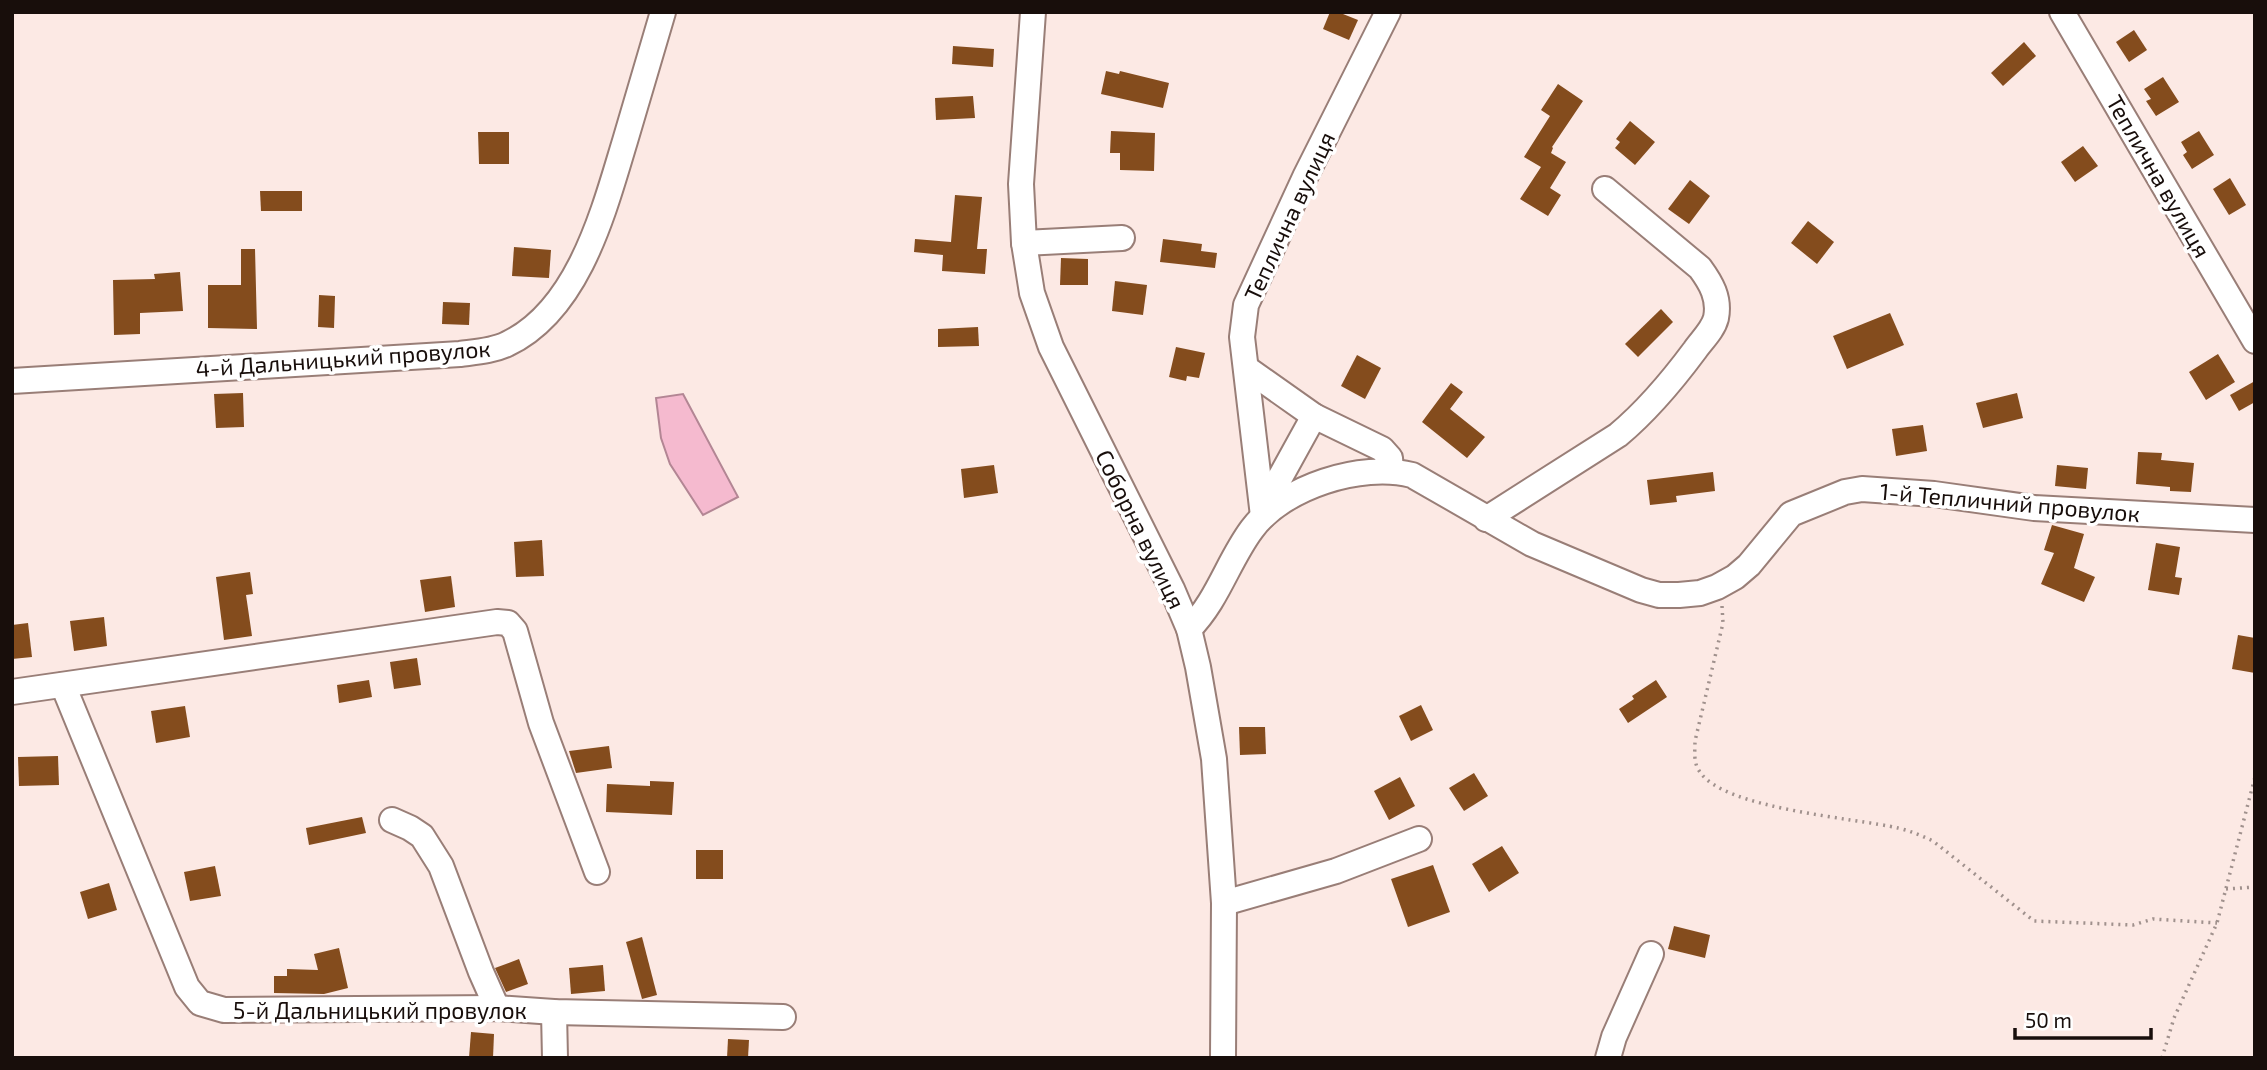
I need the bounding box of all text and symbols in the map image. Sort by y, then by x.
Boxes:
street label: Теплична вулиця [2100,90,2217,263]
street label: Теплична вулиця [1238,127,1341,305]
street label: 4-й Дальницький провулок [195,334,491,383]
street label: Соборна вулиця [1089,445,1192,614]
street label: 1-й Тепличний провулок [1879,477,2141,528]
street label: 5-й Дальницький провулок [233,996,527,1025]
scale bar [2015,996,2152,1040]
text: 50 m [2025,1007,2072,1032]

